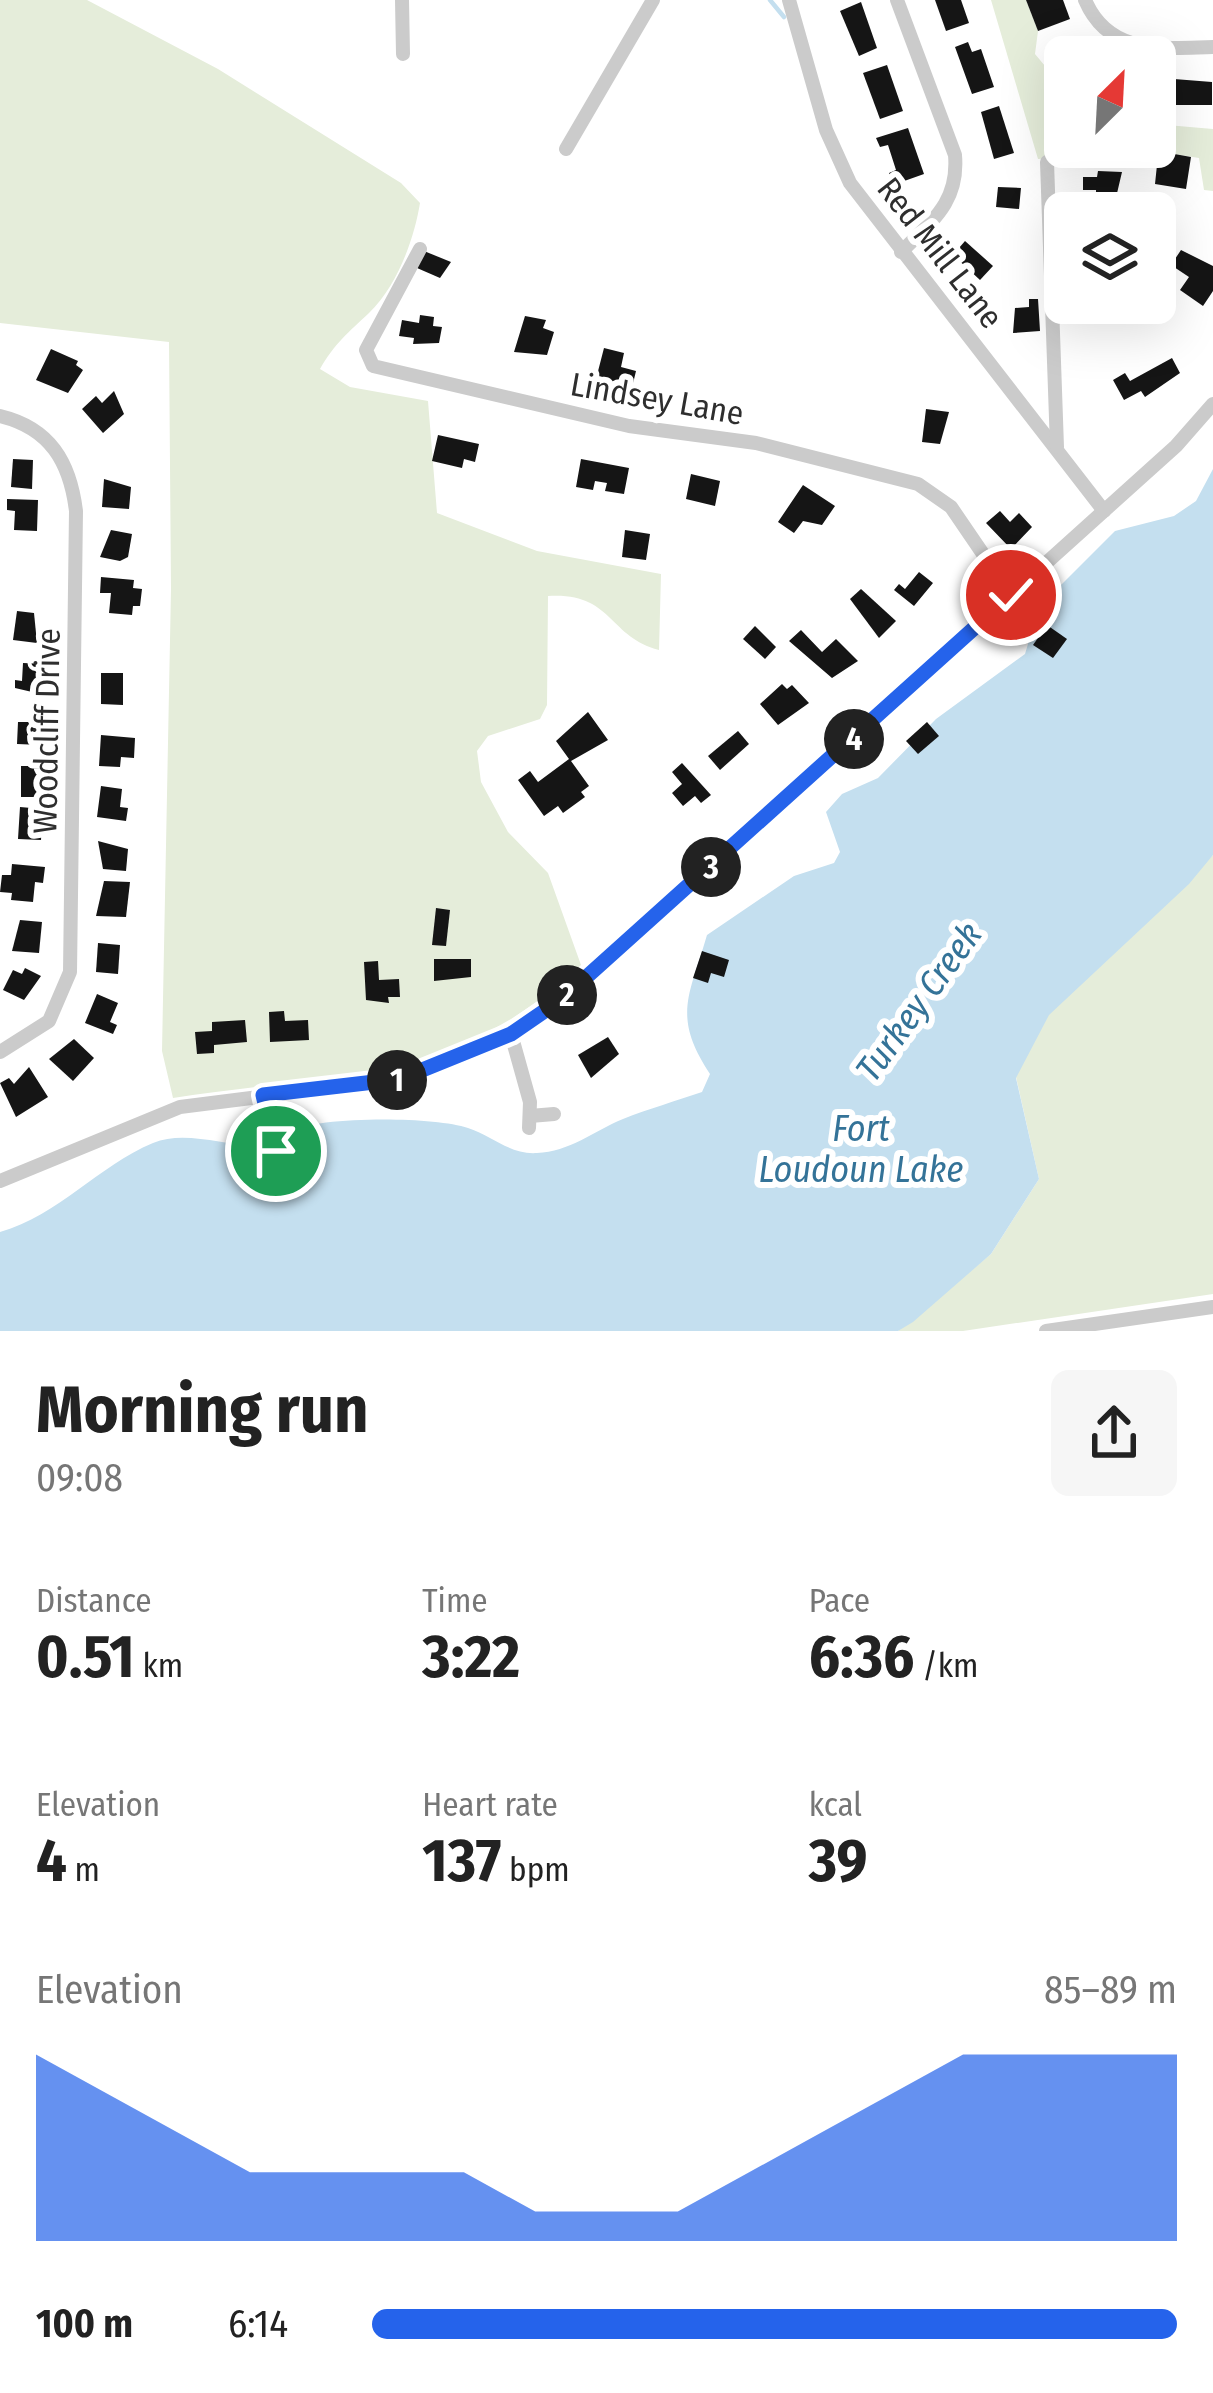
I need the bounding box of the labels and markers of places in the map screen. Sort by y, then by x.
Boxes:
pin [960,544,1062,646]
pin: 4 [824,709,884,769]
pin: 3 [681,837,741,897]
pin: 2 [537,965,597,1025]
pin: 1 [367,1050,427,1110]
pin [225,1100,327,1202]

